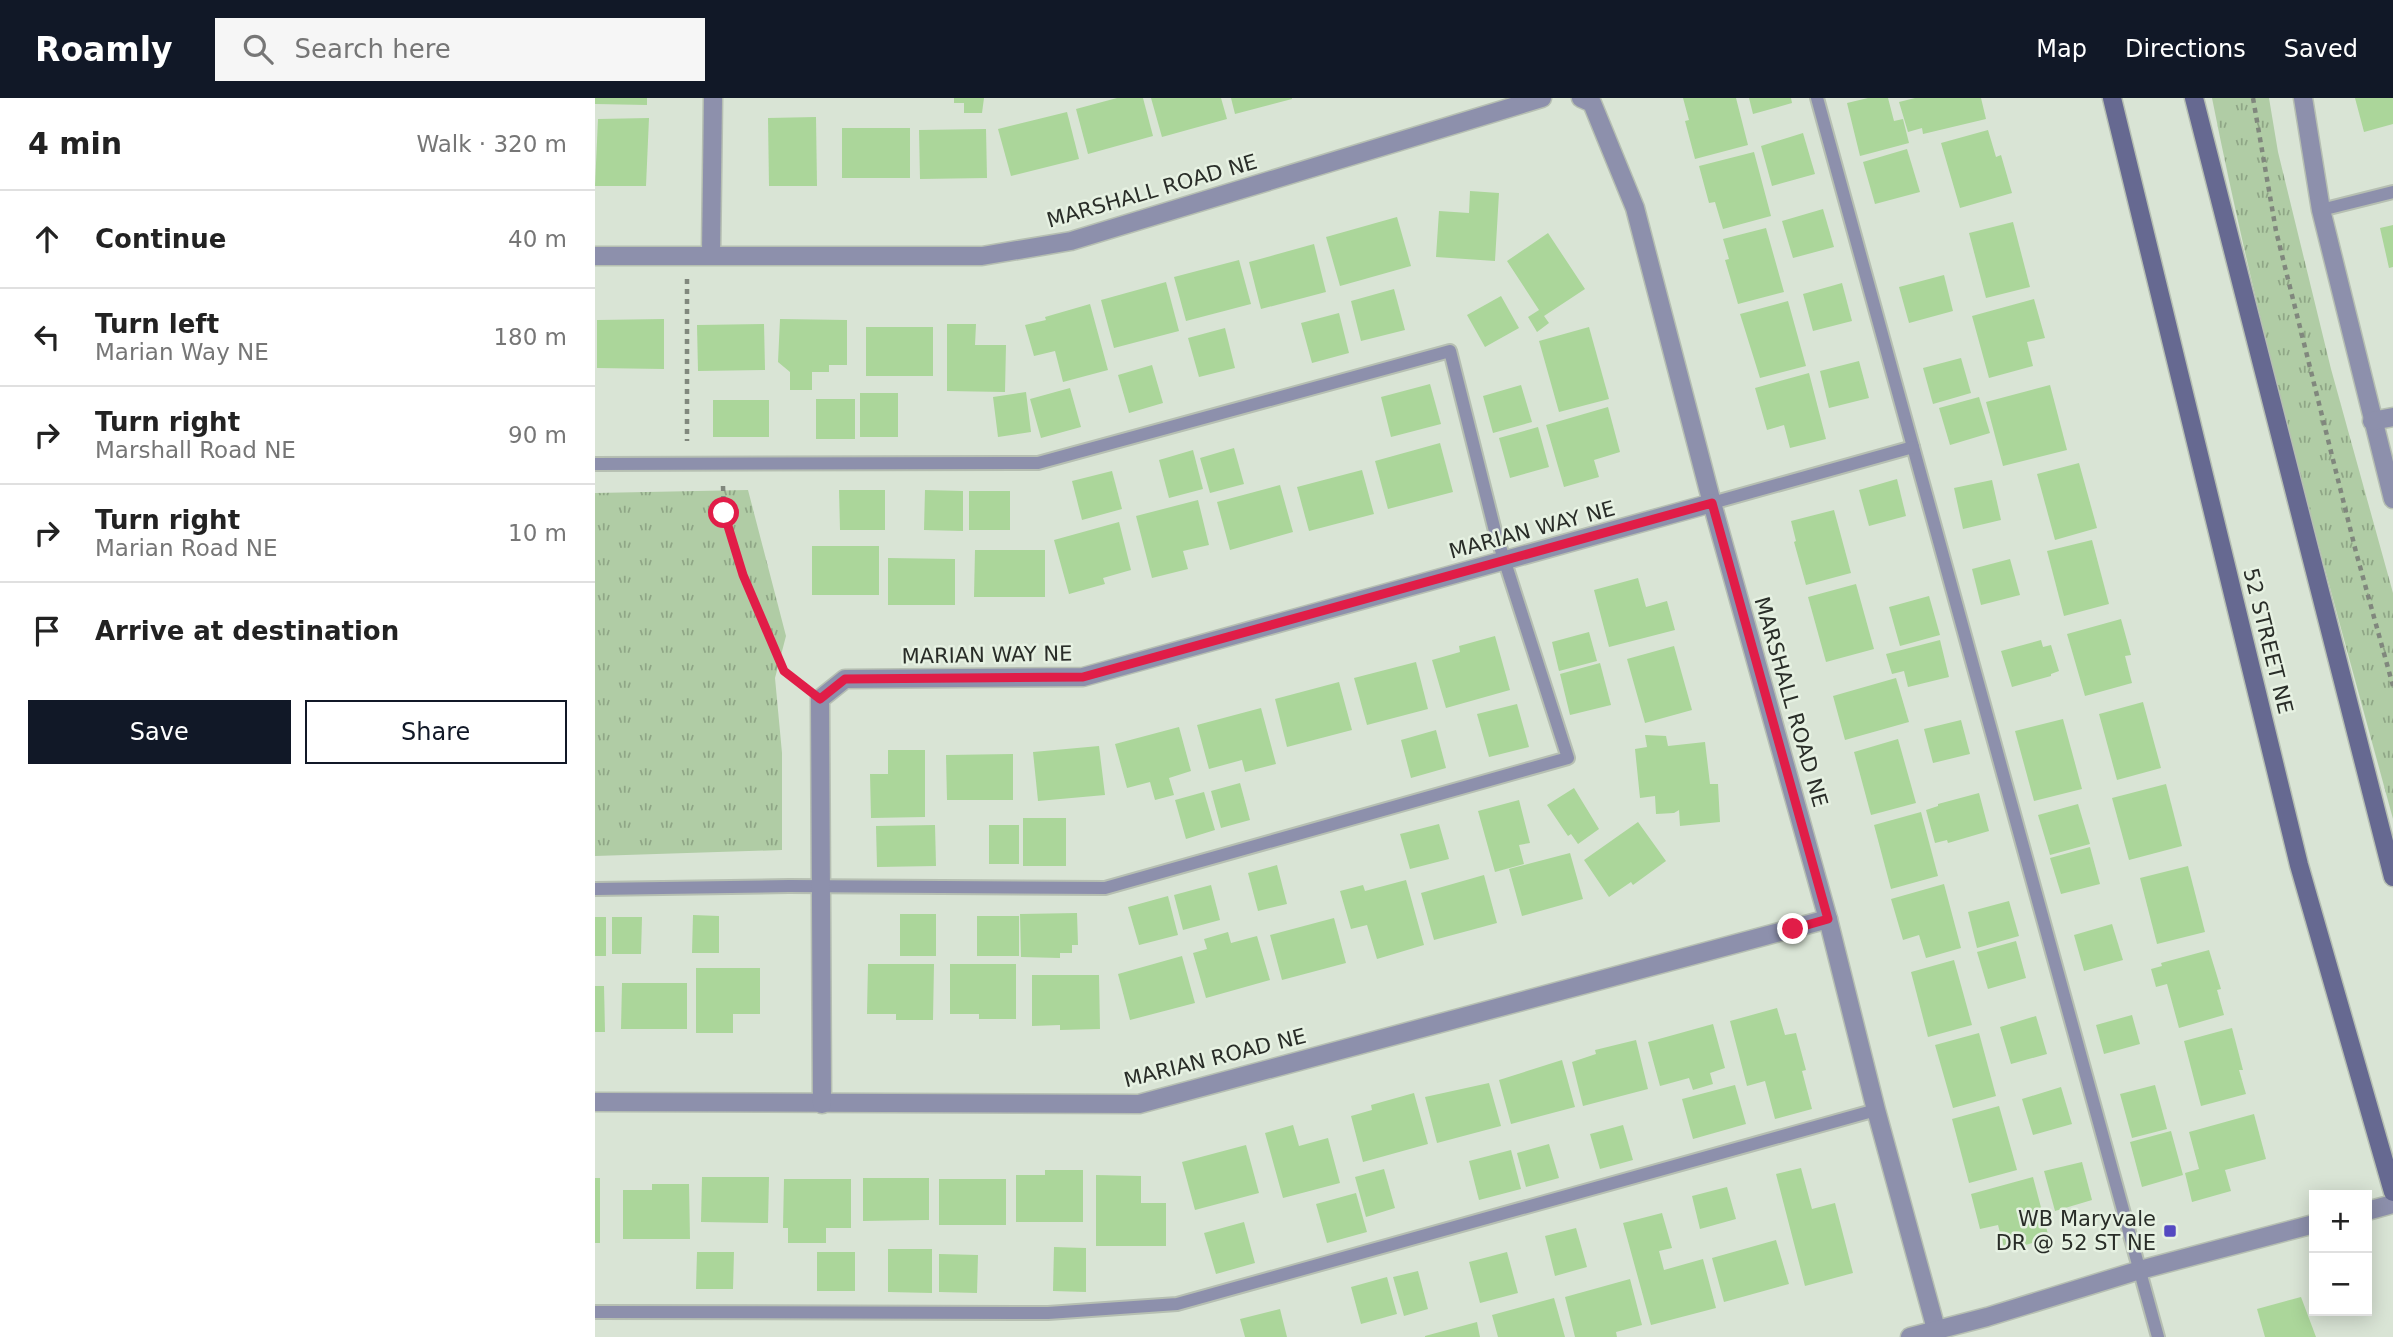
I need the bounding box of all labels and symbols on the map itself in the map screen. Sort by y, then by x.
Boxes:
street label: MARSHALL ROAD NE [1044,149,1260,233]
street label: MARIAN WAY NE [1446,496,1618,564]
route start [708,497,739,528]
street label: 52 STREET NE [2238,566,2298,716]
street label: MARSHALL ROAD NE [1749,594,1833,810]
street label: MARIAN WAY NE [901,642,1073,668]
route end [1777,913,1808,944]
street label: MARIAN ROAD NE [1121,1024,1309,1092]
place label: WB Maryvale DR @ 52 ST NE [1996,1207,2156,1255]
marker: WB Maryvale DR @ 52 ST NE [2162,1223,2178,1239]

